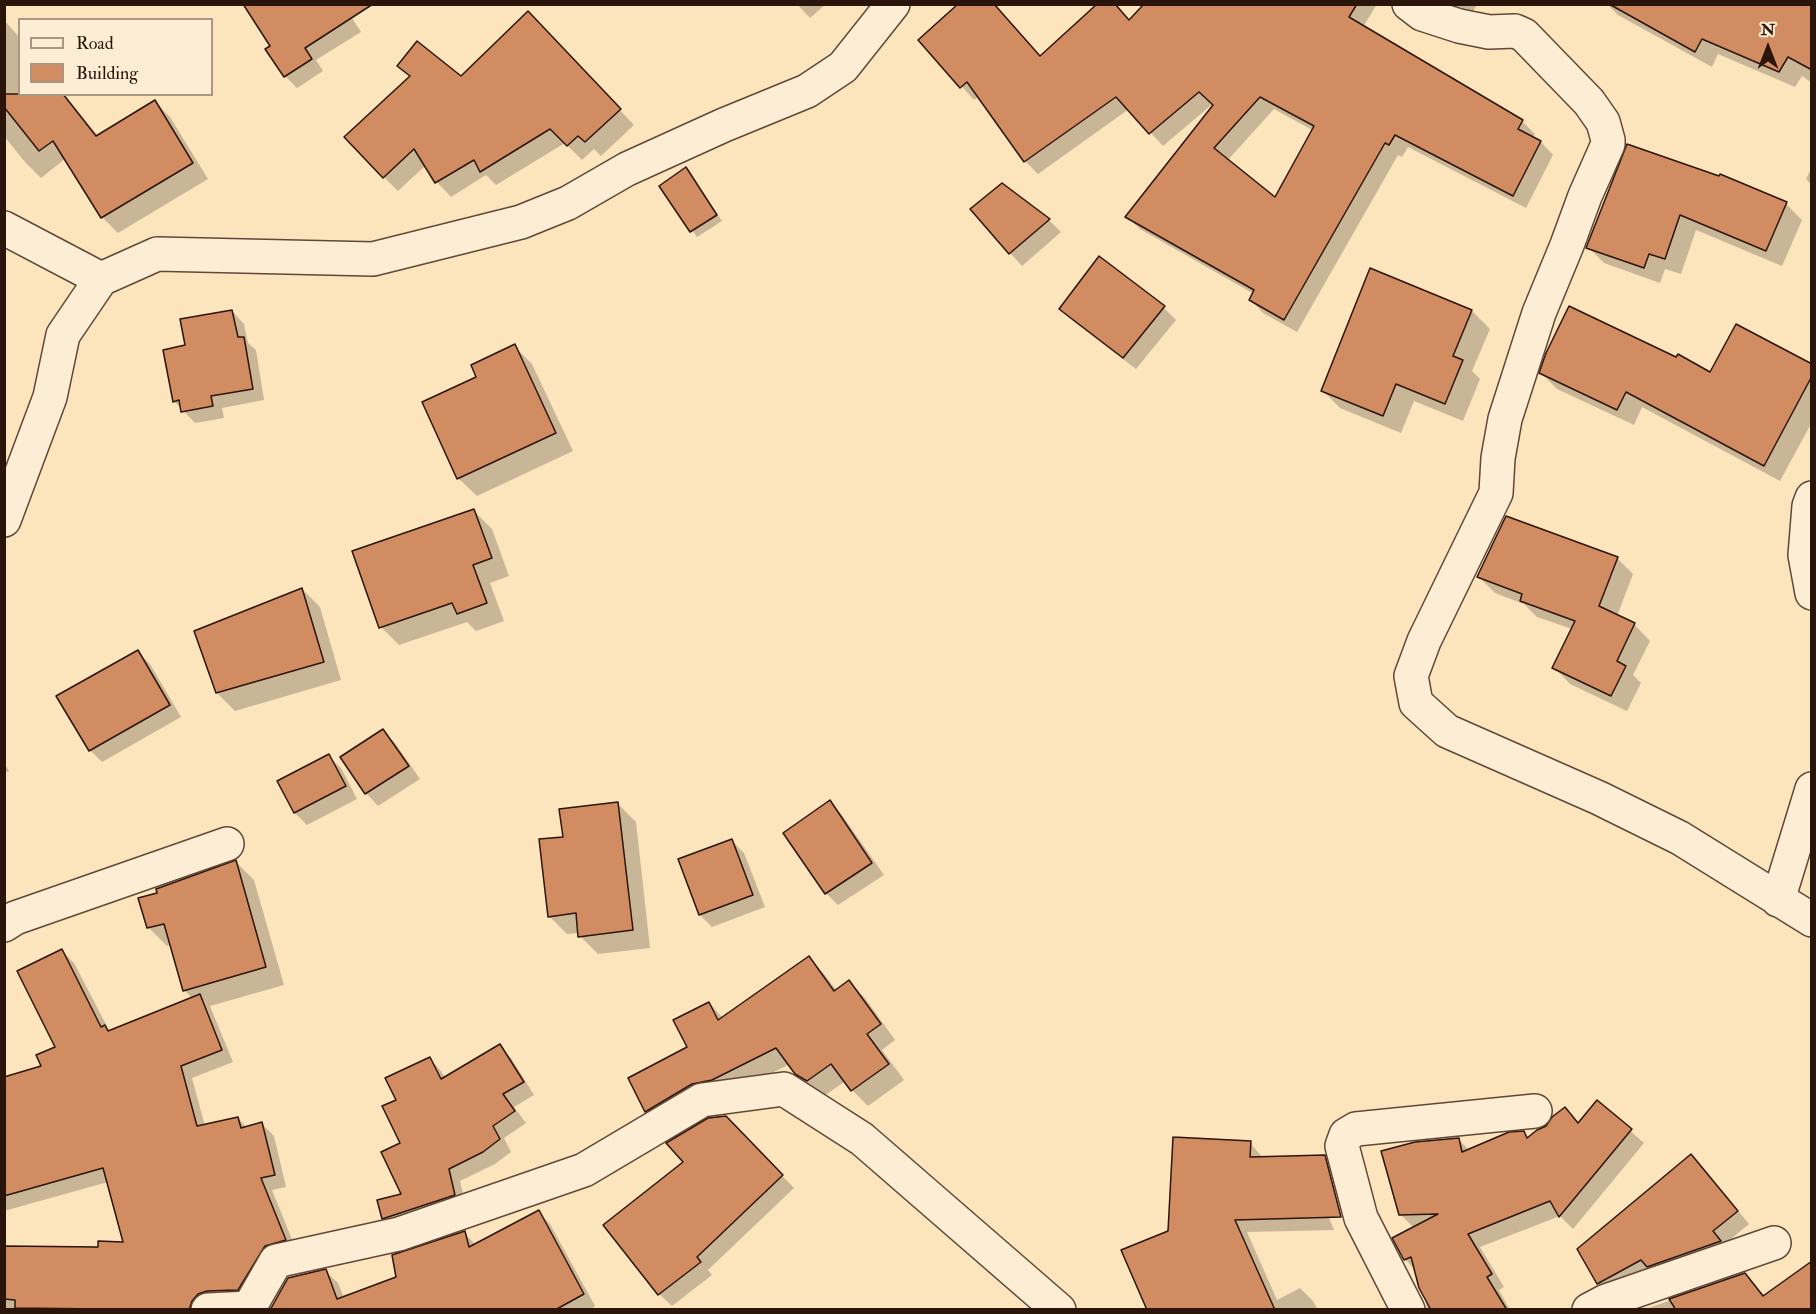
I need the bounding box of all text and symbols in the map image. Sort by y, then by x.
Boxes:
legend [18,18,213,96]
north arrow [1738,18,1798,78]
text: N [1761,20,1775,40]
text: Road [76,32,114,55]
text: Building [76,62,138,85]

